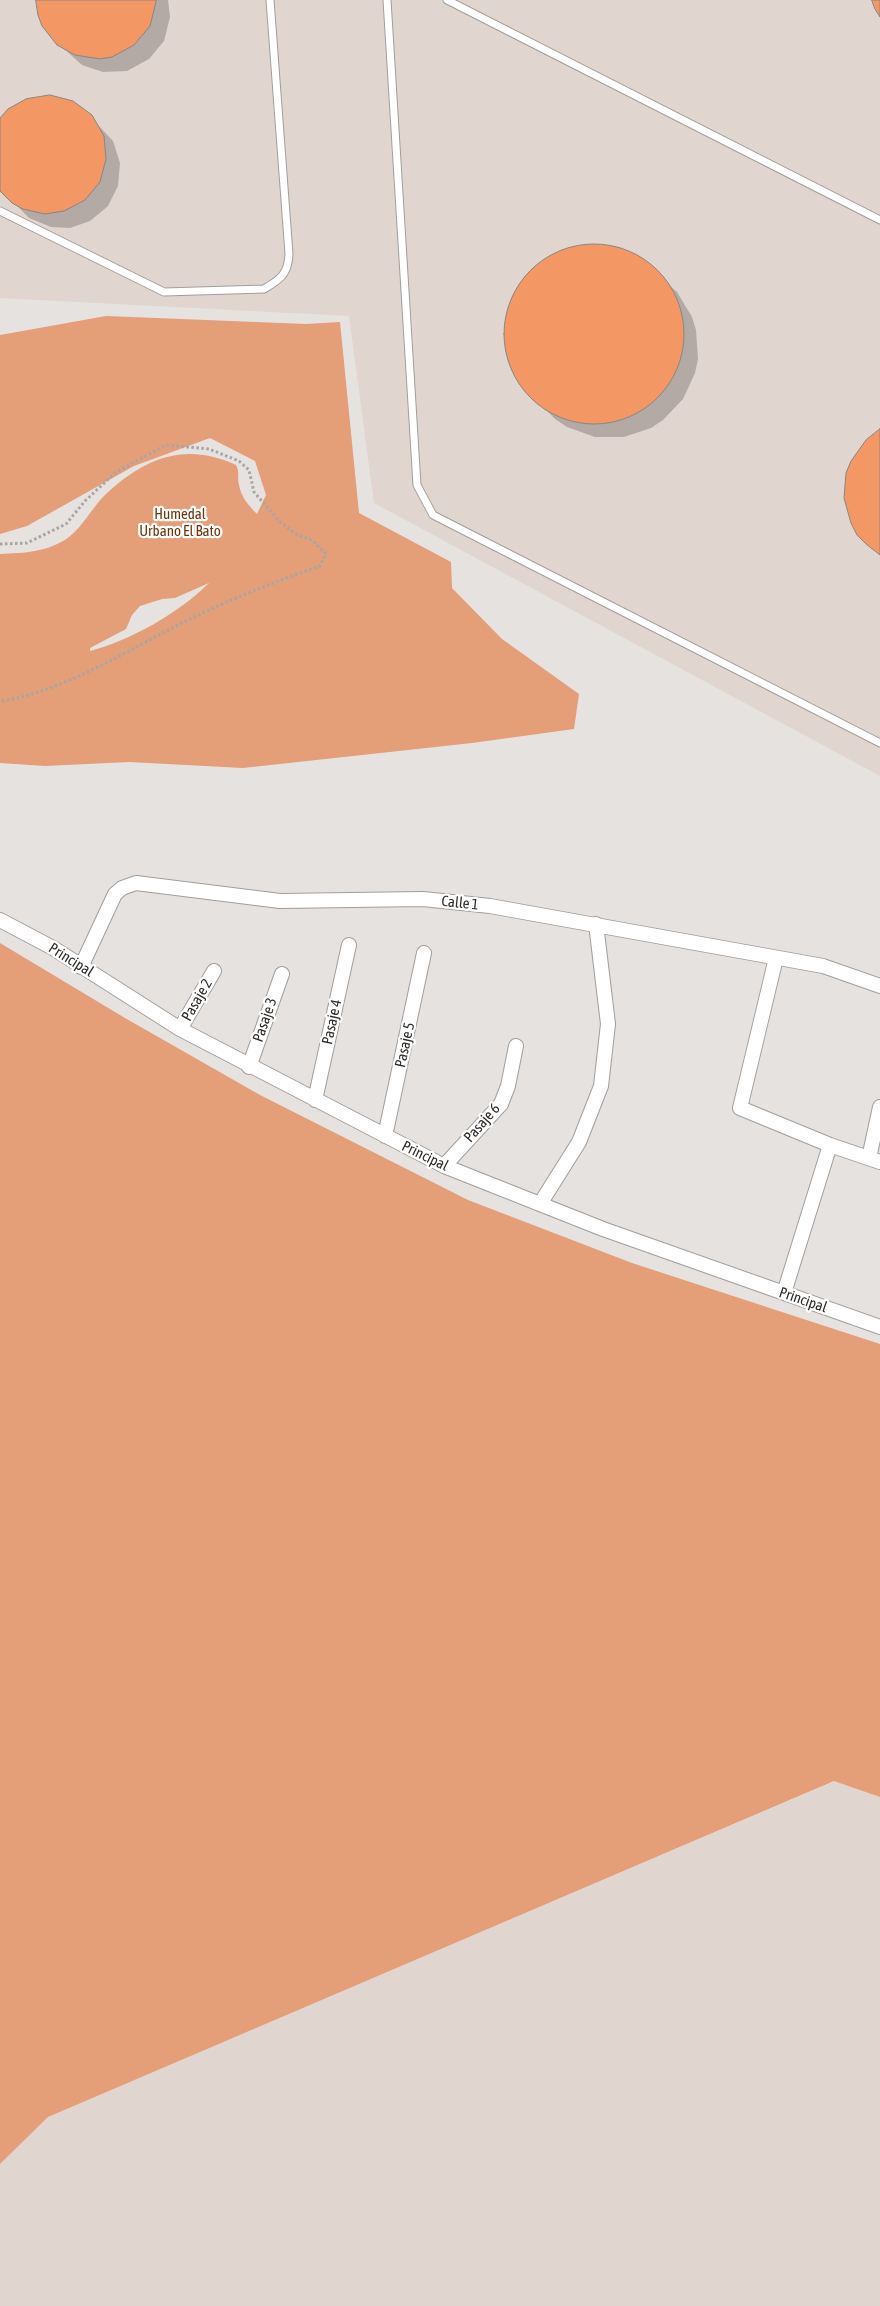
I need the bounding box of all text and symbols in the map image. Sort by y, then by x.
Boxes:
park label: Humedal Urbano El Bato [139,505,221,540]
street label: Calle 1 [440,892,480,914]
street label: Principal [45,939,97,981]
street label: Pasaje 2 [178,976,216,1024]
street label: Pasaje 3 [249,995,281,1045]
street label: Pasaje 4 [318,998,346,1046]
street label: Pasaje 5 [391,1021,419,1069]
street label: Pasaje 6 [460,1100,504,1146]
street label: Principal [399,1137,451,1175]
street label: Principal [777,1283,829,1317]

